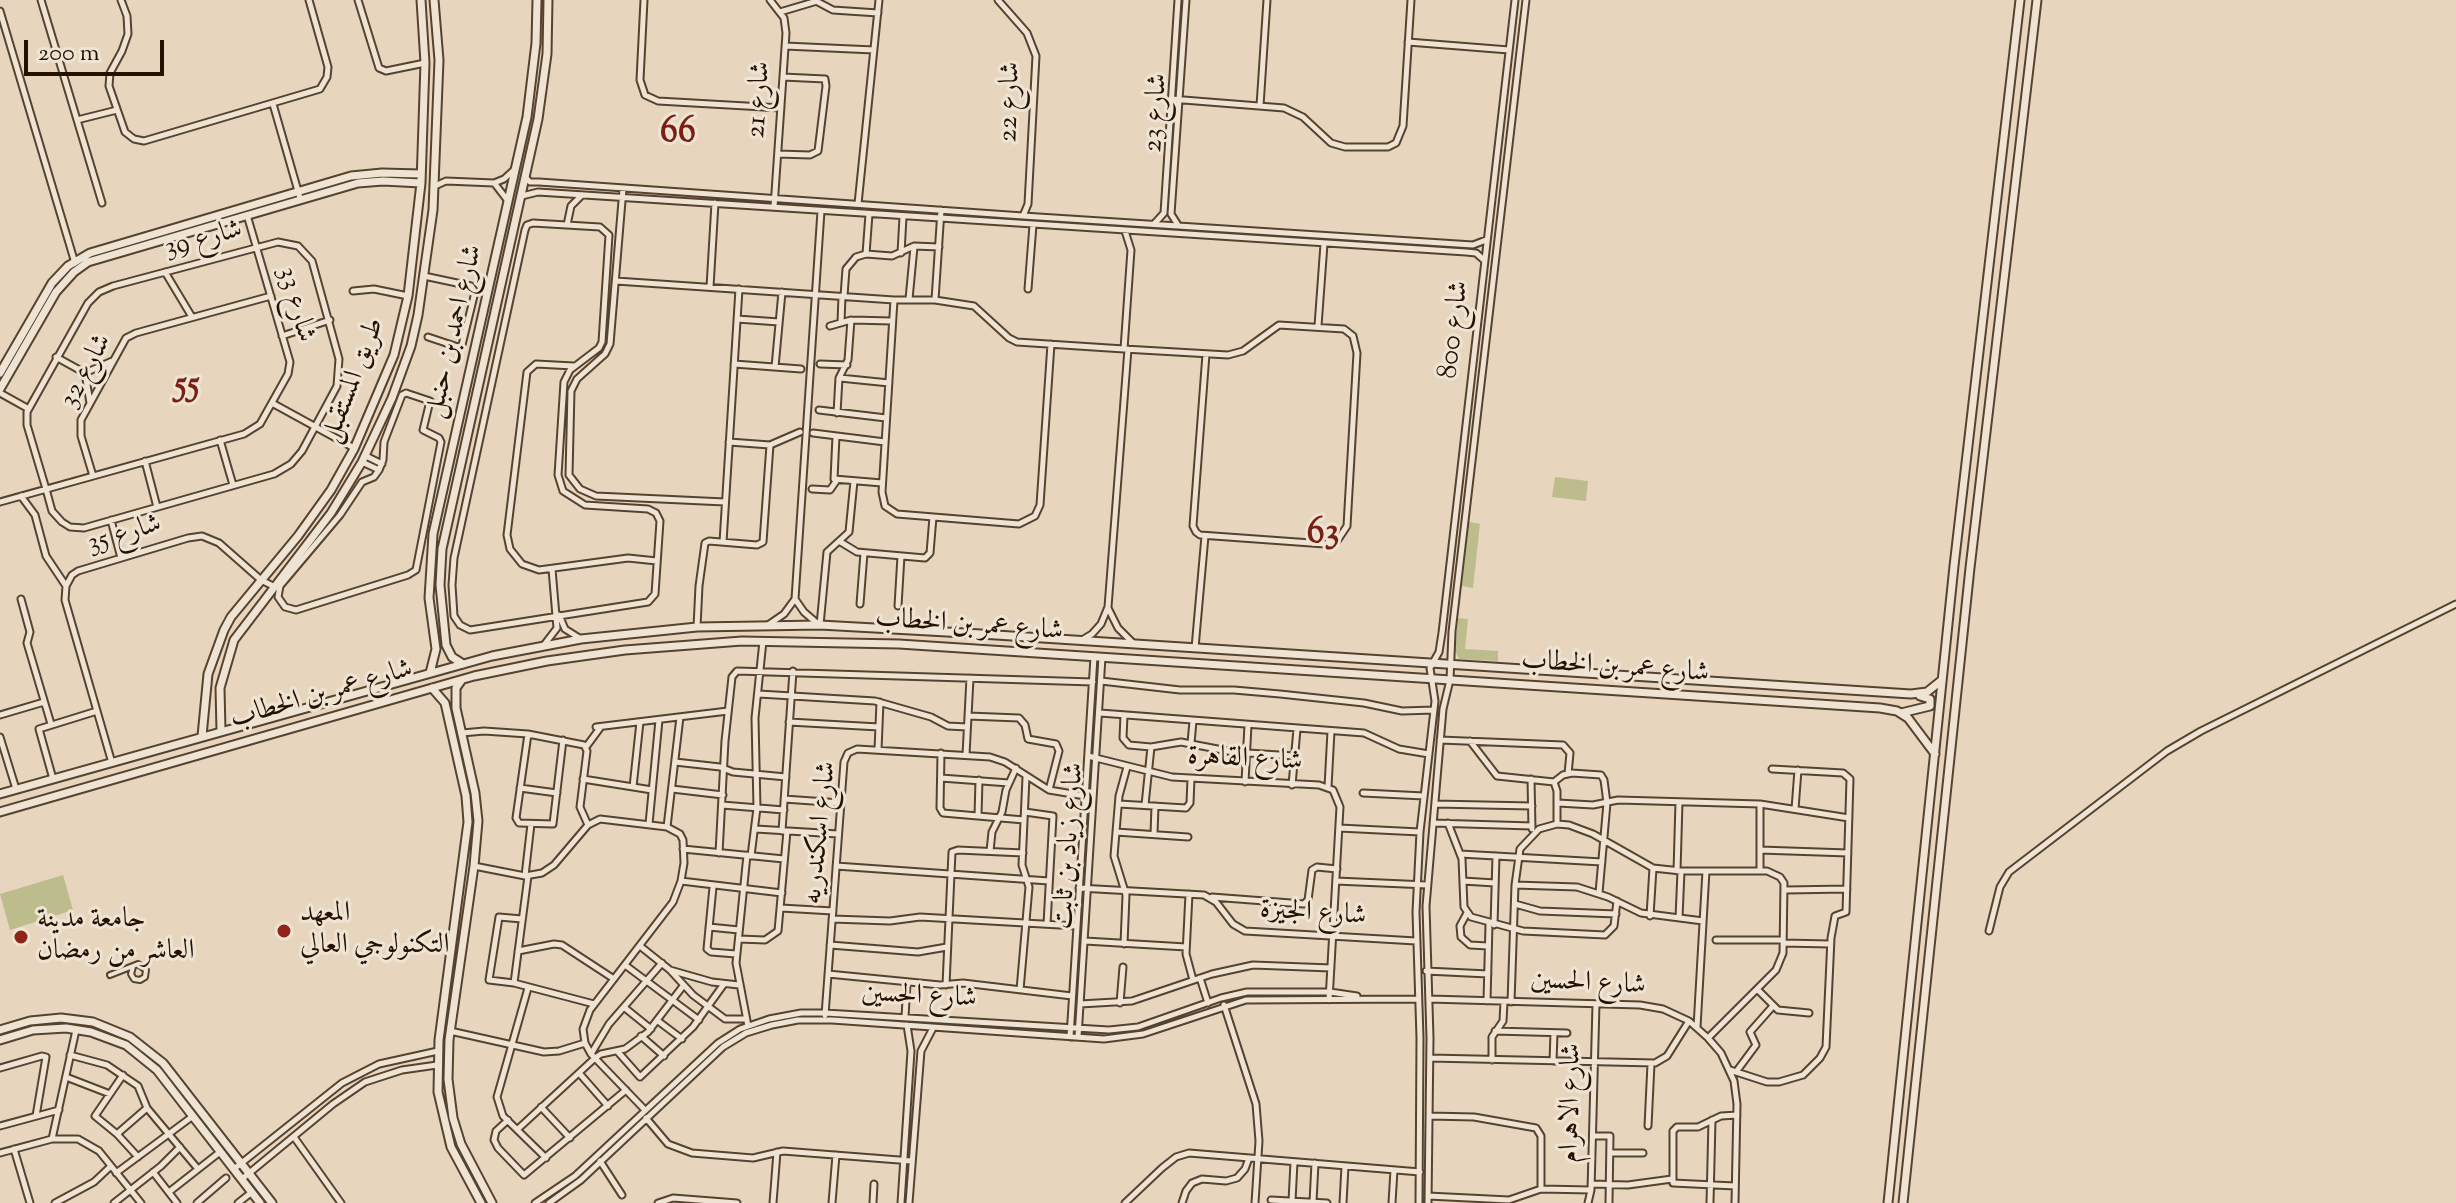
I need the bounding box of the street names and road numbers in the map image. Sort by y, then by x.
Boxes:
street label: شارع 21 [742,60,780,140]
street label: شارع 22 [994,61,1030,143]
street label: شارع 23 [1138,72,1178,154]
street label: شارع 39 [161,215,247,267]
street label: شارع احمد بن حنبل [420,242,492,422]
street label: شارع 33 [267,263,321,347]
street label: شارع 800 [1433,279,1479,381]
street label: طريق المستقبل [316,314,394,448]
street label: شارع 32 [55,329,121,415]
street label: شارع 35 [84,509,166,563]
street label: شارع عمر بن الخطاب [874,604,1064,650]
street label: شارع عمر بن الخطاب [1520,646,1710,692]
street label: شارع عمر بن الخطاب [227,654,417,738]
street label: شارع القاهرة [1187,741,1303,781]
street label: شارع اسكندريه [798,760,846,906]
street label: شارع زياد بن ثابت [1048,762,1094,930]
street label: شارع الجيزة [1259,895,1367,935]
street label: شارع الحسين [1529,965,1647,1005]
street label: شارع الحسين [860,978,978,1018]
street label: شارع الاهرام [1555,1043,1591,1163]

